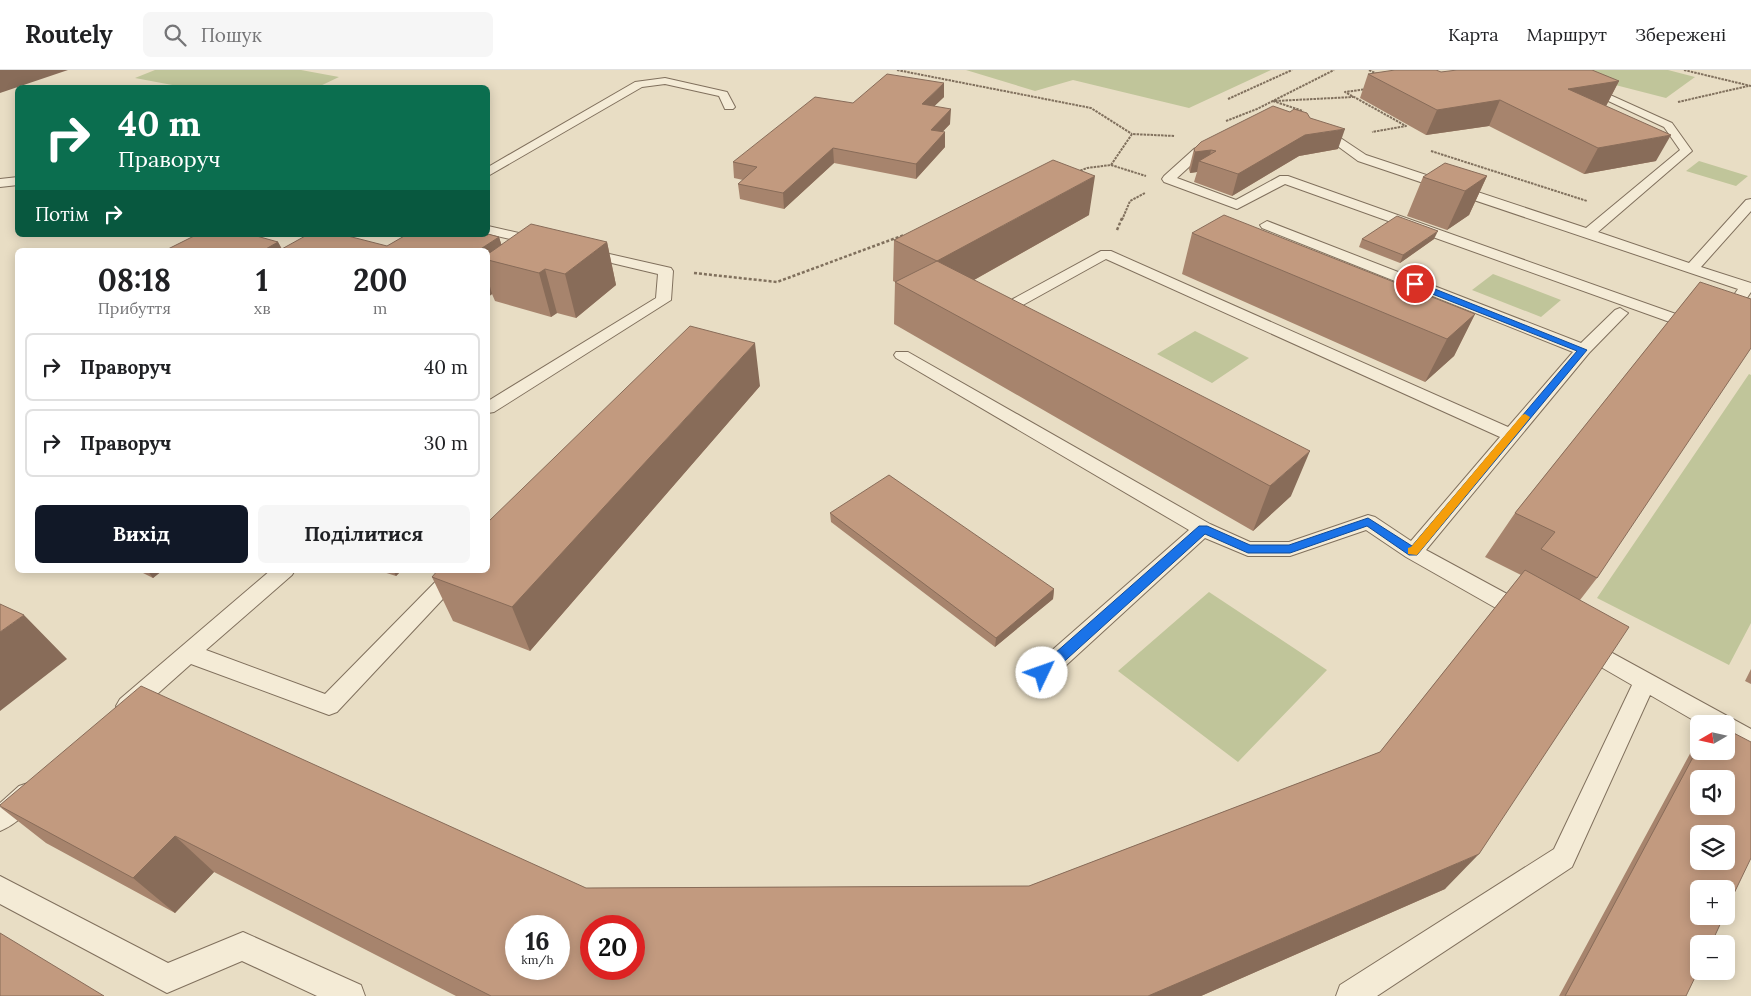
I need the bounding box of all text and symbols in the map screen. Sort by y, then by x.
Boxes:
search box [143,12,493,57]
text: Routely [25,19,113,50]
icon: search [161,21,189,49]
text: Пошук [201,23,262,47]
text: Карта [1448,23,1498,46]
text: Маршрут [1526,23,1607,46]
text: Збережені [1635,23,1726,46]
text: 40 m [118,101,201,146]
icon: right [35,105,100,170]
text: Праворуч [118,145,220,173]
icon: right [99,200,127,228]
text: Потім [35,202,89,226]
text: 08:18 [98,261,171,299]
text: 1 [256,261,268,299]
text: 200 [353,261,407,299]
pin [1394,263,1436,305]
icon: arrive [1401,270,1429,298]
text: Прибуття [98,298,171,318]
text: хв [254,298,270,318]
text: m [373,298,387,318]
icon: right [37,353,65,381]
text: Праворуч [80,355,171,379]
text: 40 m [424,355,468,379]
icon: right [37,429,65,457]
text: Праворуч [80,431,171,455]
text: 30 m [424,431,468,455]
button: Вихід [35,505,248,563]
button: Поділитися [258,505,470,563]
position arrow [1015,646,1067,698]
north arrow [1690,715,1735,760]
map controls [1690,715,1735,980]
button: sound [1690,770,1735,815]
button: layers [1690,825,1735,870]
button: + [1690,880,1735,925]
speed limit sign: 20 [580,915,645,980]
text: 16 [525,925,550,957]
button: − [1690,935,1735,980]
text: km/h [521,952,554,967]

